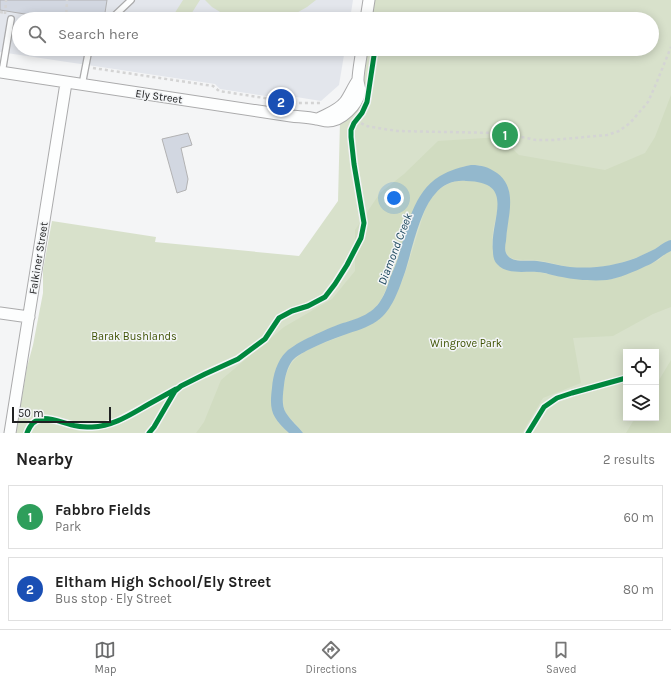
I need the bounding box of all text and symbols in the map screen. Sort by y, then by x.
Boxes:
search box [12,12,659,56]
icon: search [26,23,48,45]
text: Search here [58,25,139,43]
street label: Ely Street [135,87,183,106]
pin: 2 [268,87,294,117]
pin: 1 [492,120,518,150]
your location [384,188,404,208]
water label: Diamond Creek [375,210,415,287]
street label: Falkiner Street [26,221,51,295]
park label: Barak Bushlands [91,330,177,343]
park label: Wingrove Park [430,337,502,350]
map controls [623,349,659,421]
button: locate [623,349,659,385]
button: layers [623,385,659,421]
scale bar [12,405,111,424]
text: 50 m [18,407,44,420]
text: Nearby [16,449,73,469]
text: 2 results [603,452,655,467]
text: Fabbro Fields [55,501,151,519]
text: 1 [28,510,32,525]
text: 60 m [624,510,654,525]
text: Park [55,519,81,534]
text: Eltham High School/Ely Street [55,573,271,591]
text: 2 [26,582,34,597]
text: 80 m [623,582,654,597]
text: Bus stop · Ely Street [55,591,172,606]
tab: Map [94,639,116,676]
tab: Directions [305,639,357,676]
tab: Saved [546,639,577,676]

